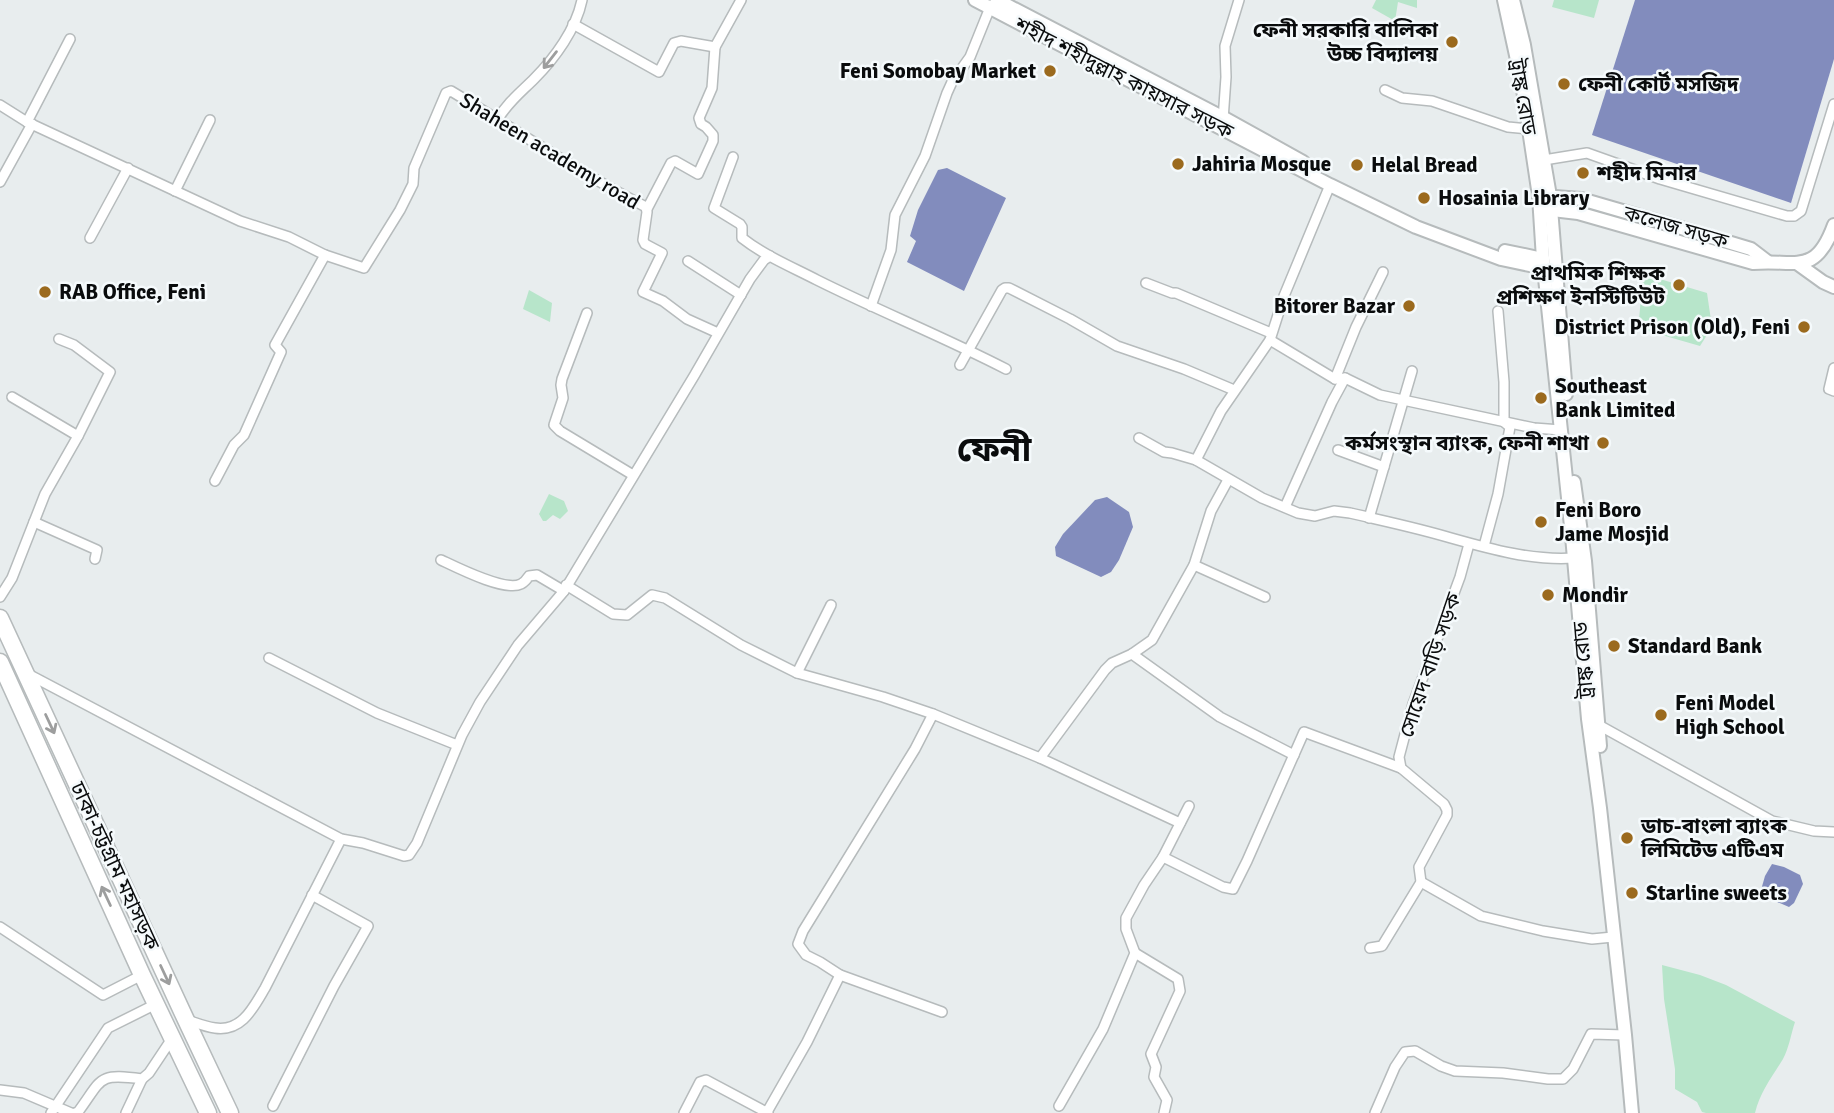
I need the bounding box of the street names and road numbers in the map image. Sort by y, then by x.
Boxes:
street label: শহীদ শহীদুল্লাহ কায়সার সড়ক [1009,11,1239,145]
street label: ট্রাঙ্ক রোড [1503,56,1543,138]
street label: Shaheen academy road [455,87,645,215]
street label: কলেজ সড়ক [1620,199,1732,255]
street label: সোয়েদ বাড়ি সড়ক [1393,588,1467,741]
street label: ট্রাঙ্ক রোড [1567,620,1599,700]
street label: ঢাকা-চট্টগ্রাম মহাসড়ক [64,777,166,955]

